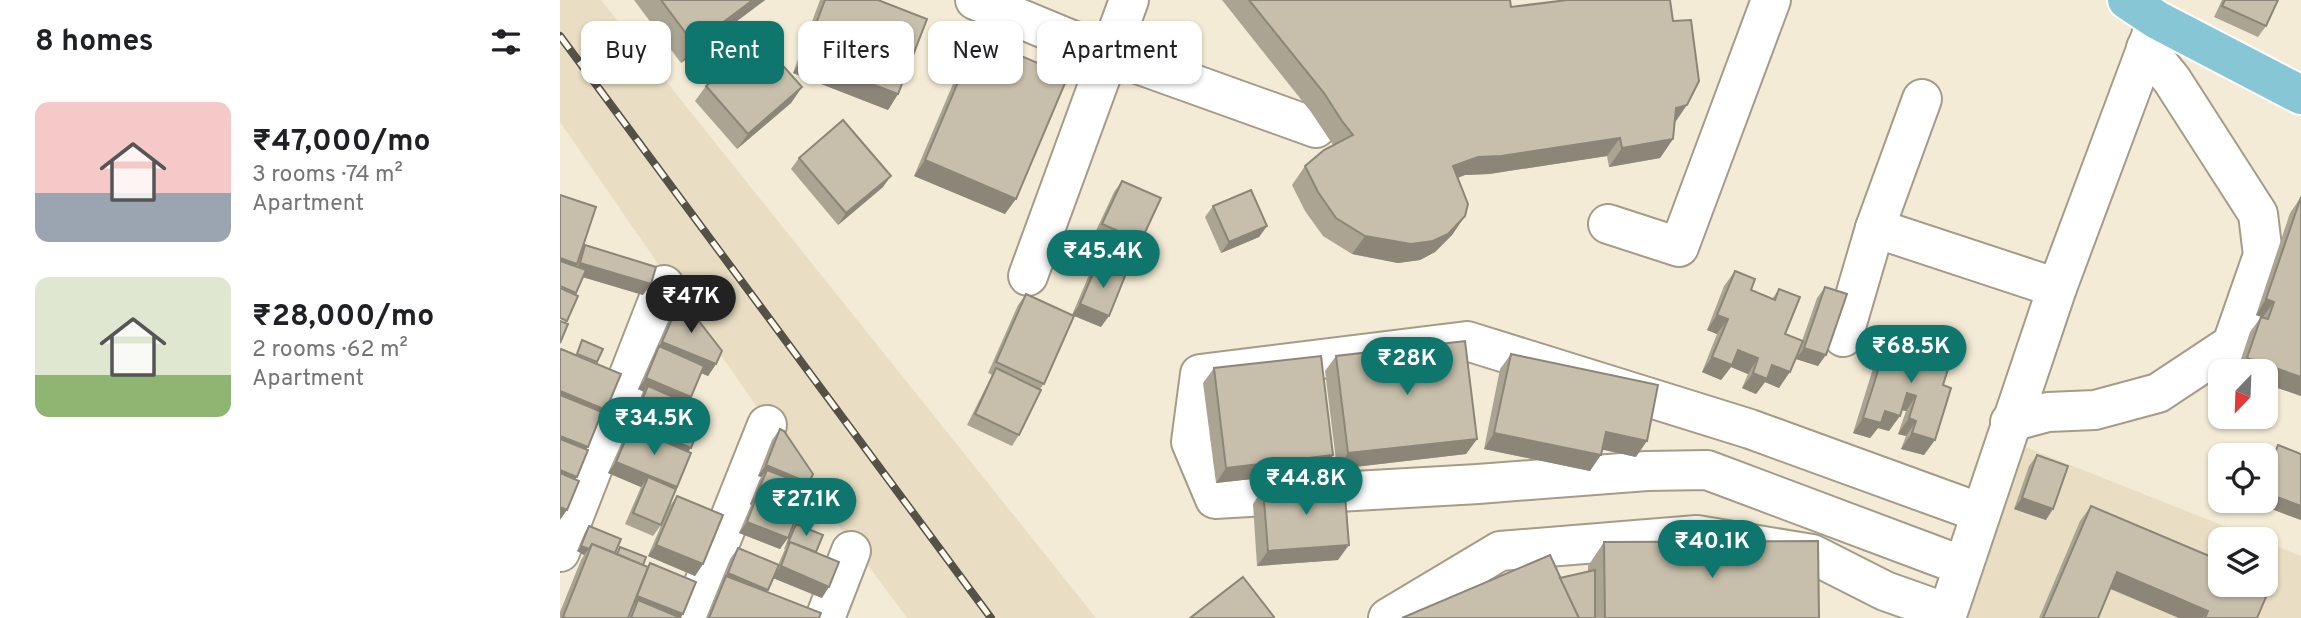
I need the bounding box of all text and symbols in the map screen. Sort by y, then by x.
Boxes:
chip: Buy [581,21,671,84]
chip: Rent [685,21,784,84]
chip: Filters [798,21,914,84]
chip: New [928,21,1023,84]
chip: Apartment [1037,21,1202,84]
icon: filters [487,23,525,61]
text: 8 homes [35,24,154,61]
text: ₹47,000/mo [252,124,431,161]
icon: home [91,130,175,214]
text: 3 rooms · 74 m² [252,161,403,190]
text: Apartment [252,190,364,219]
pin: ₹45.4K [1046,230,1160,290]
text: ₹45.4K [1063,238,1143,267]
pin: ₹47K [650,276,732,335]
text: ₹47K [662,283,720,312]
text: ₹28,000/mo [252,299,434,336]
icon: home [91,305,175,389]
pin: ₹68.5K [1854,326,1968,385]
text: ₹68.5K [1871,333,1951,362]
text: 2 rooms · 62 m² [252,336,408,365]
pin: ₹28K [1366,338,1448,397]
text: ₹28K [1377,345,1437,374]
north arrow [2208,359,2278,429]
map controls [2208,359,2278,597]
text: Apartment [252,365,364,394]
pin: ₹34.5K [597,398,711,457]
text: ₹34.5K [614,405,694,434]
button: locate [2208,443,2278,513]
pin: ₹44.8K [1249,458,1363,517]
text: ₹44.8K [1266,465,1346,494]
pin: ₹27.1K [749,478,863,538]
text: ₹27.1K [771,486,841,515]
pin: ₹40.1K [1655,520,1769,580]
button: layers [2208,527,2278,597]
text: ₹40.1K [1674,528,1750,557]

